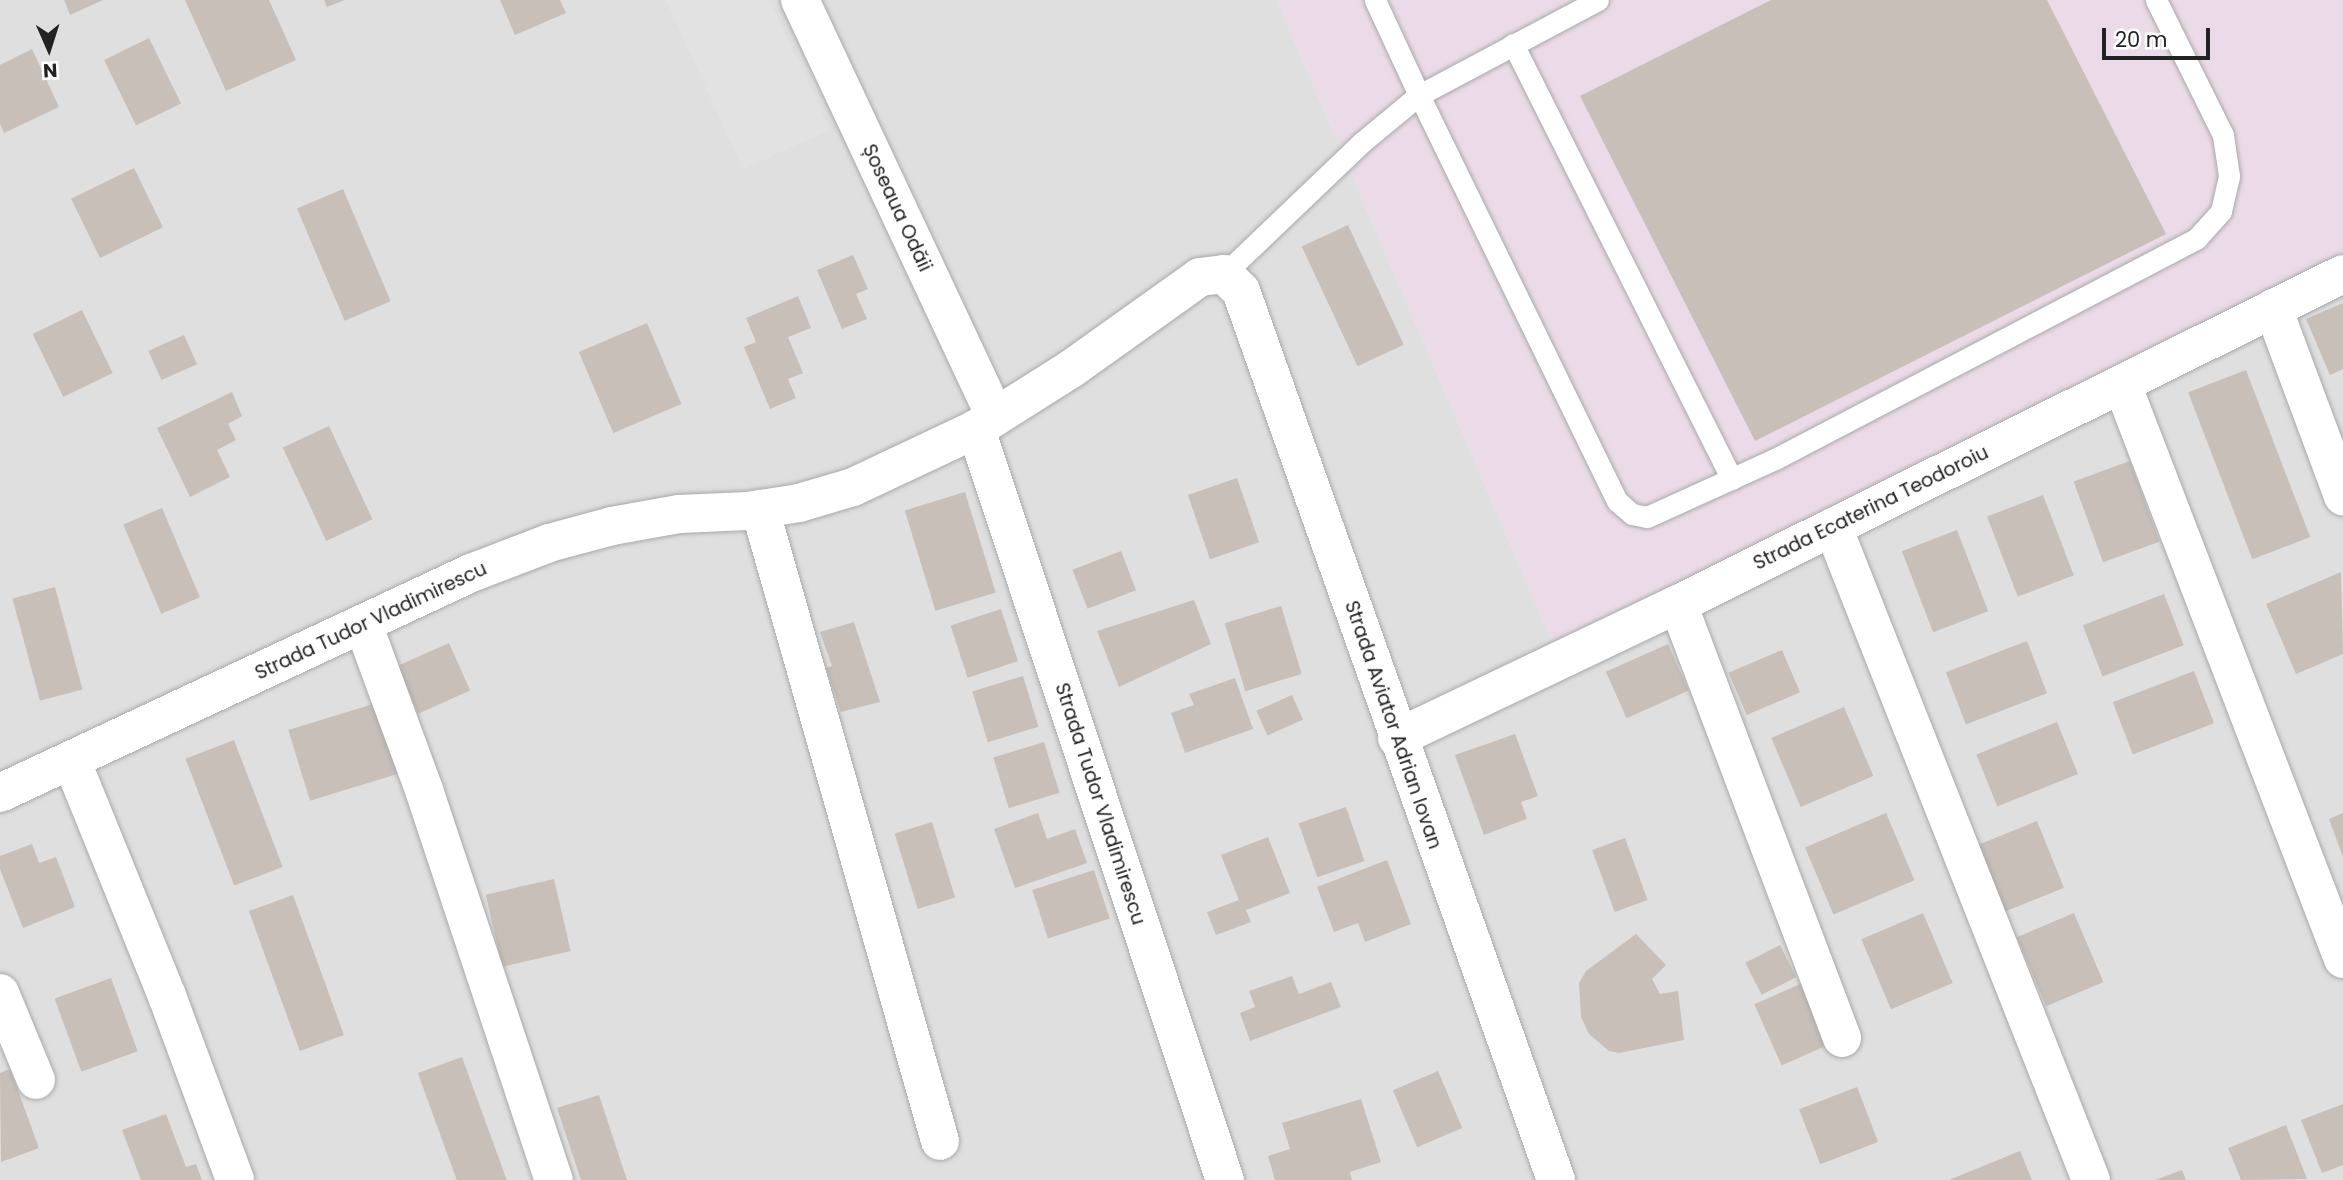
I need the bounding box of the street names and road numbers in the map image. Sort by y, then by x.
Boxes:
street label: Șoseaua Odăii [858,141,936,275]
street label: Strada Ecaterina Teodoroiu [1750,441,1992,575]
street label: Strada Tudor Vladimirescu [252,557,490,685]
street label: Strada Aviator Adrian Iovan [1340,598,1446,852]
street label: Strada Tudor Vladimirescu [1050,680,1150,928]

